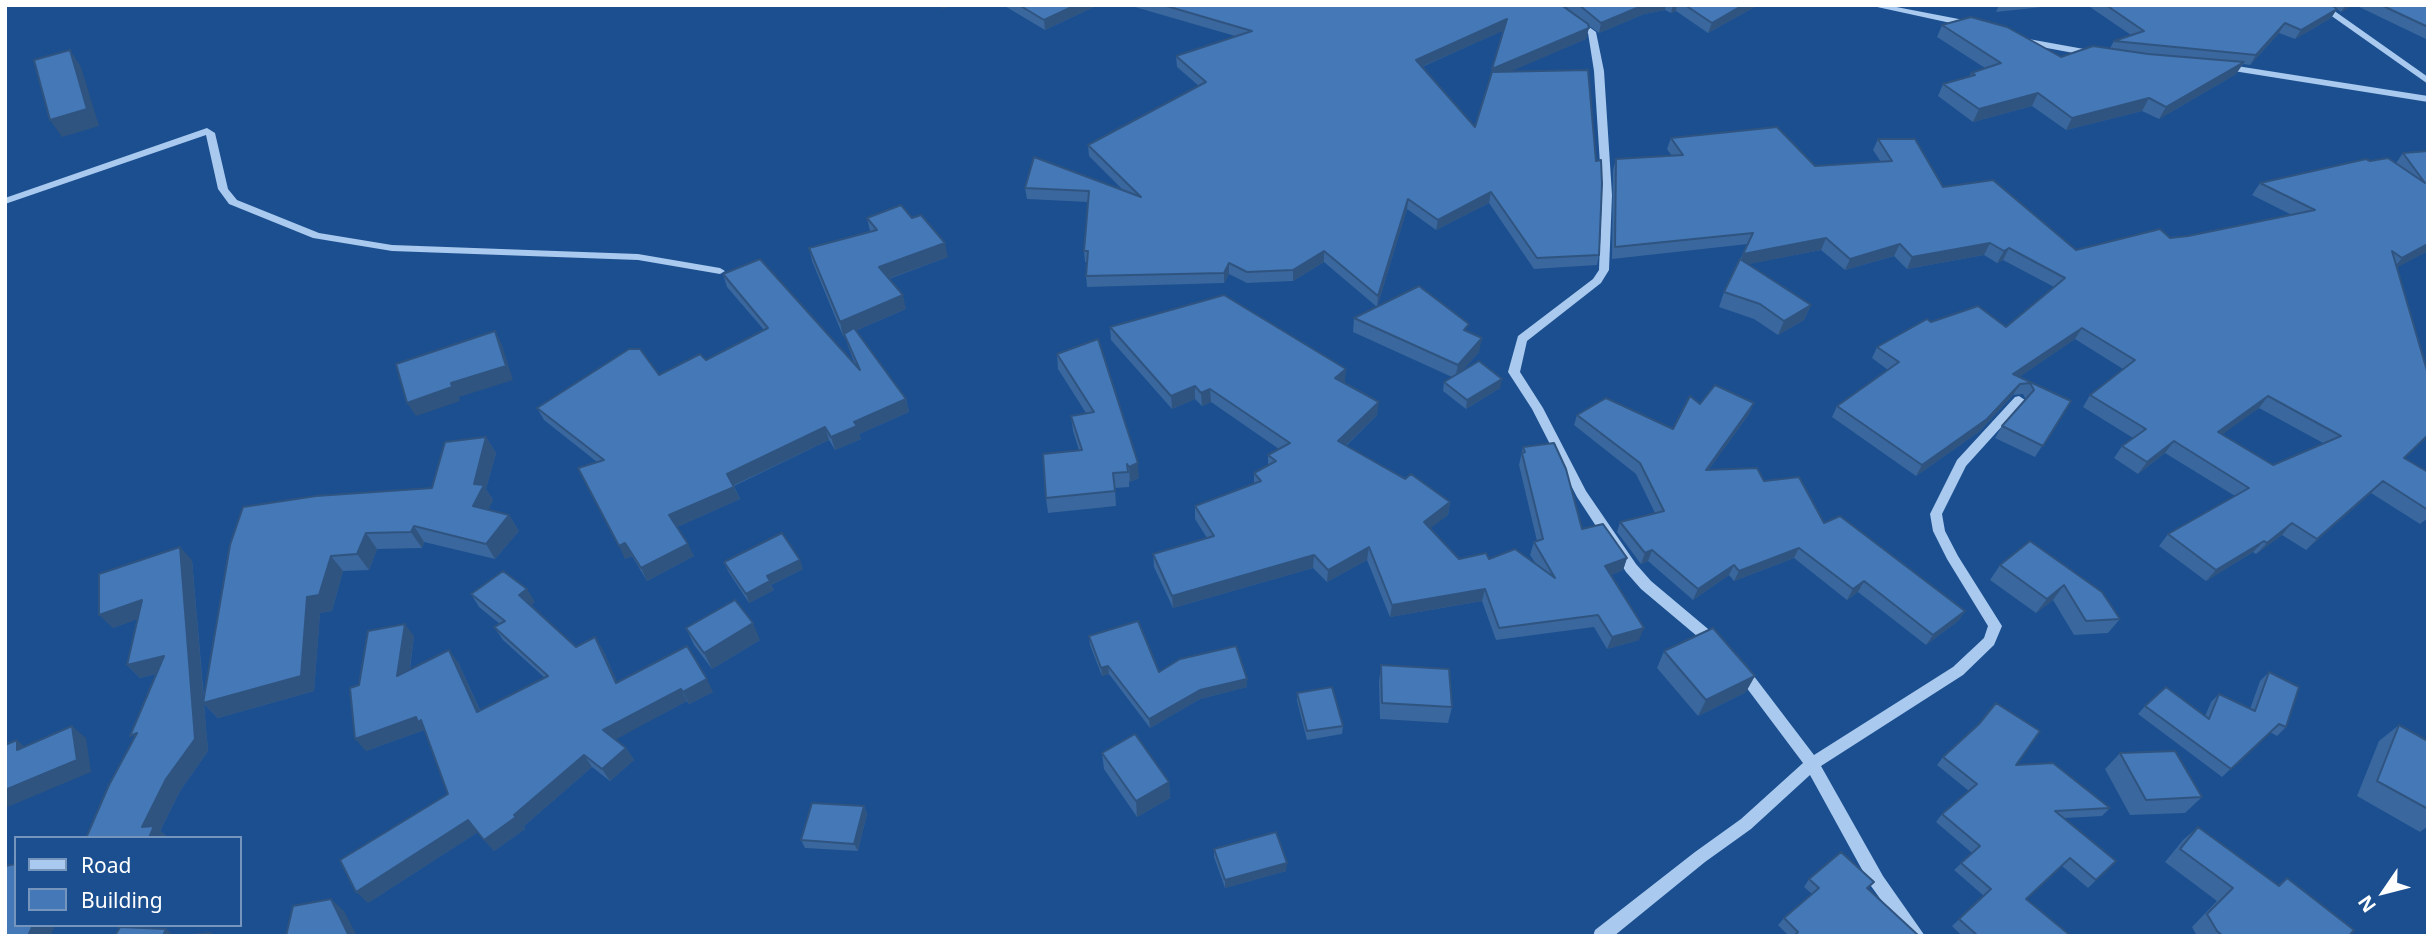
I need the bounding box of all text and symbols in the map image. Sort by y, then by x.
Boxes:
legend [14,836,242,927]
text: Road [81,851,131,879]
north arrow [2349,857,2419,927]
text: Building [81,886,163,914]
text: N [2352,890,2382,918]

